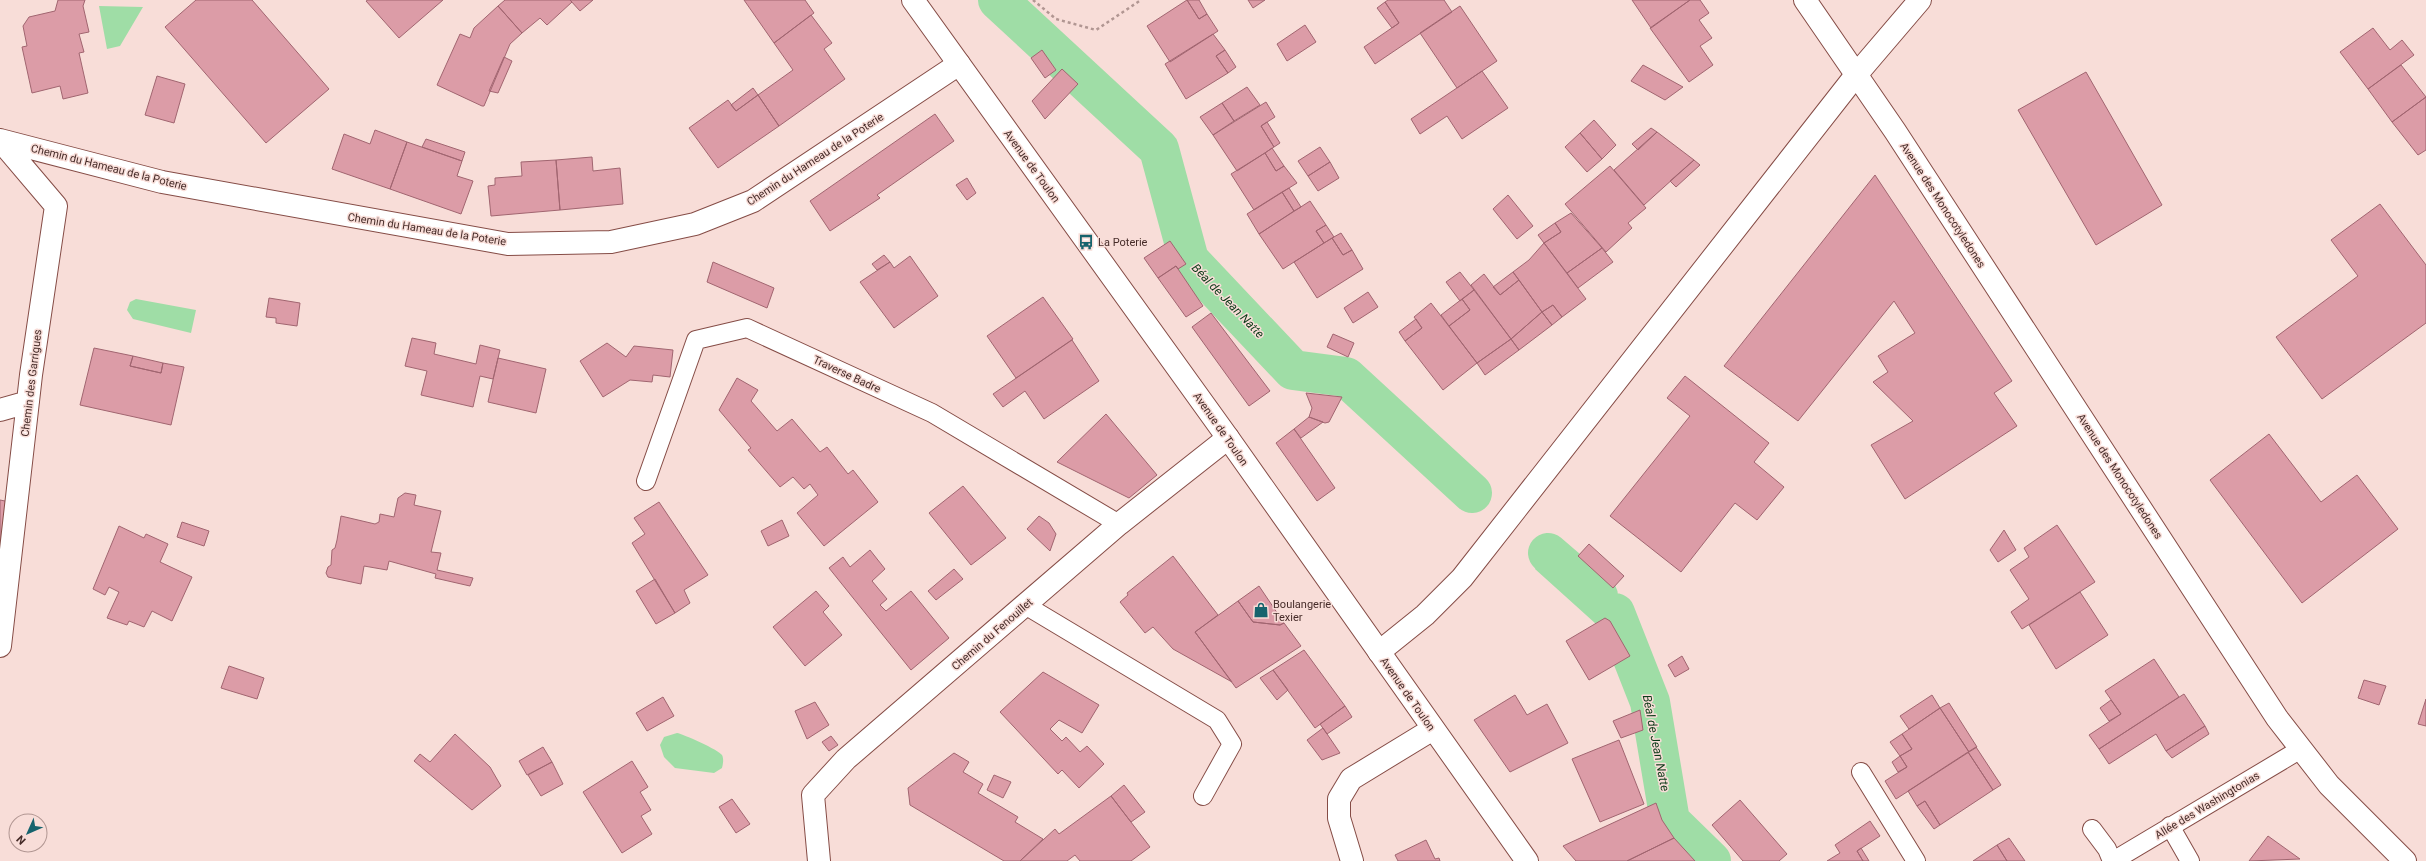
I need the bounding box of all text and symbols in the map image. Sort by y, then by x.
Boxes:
street label: Chemin du Hameau de la Poterie [745,110,886,209]
street label: Avenue de Toulon [1001,127,1062,205]
street label: Avenue des Monocotyledones [1897,140,1988,271]
street label: Chemin du Hameau de la Poterie [30,142,188,193]
street label: Chemin du Hameau de la Poterie [347,211,507,248]
bus stop icon: La Poterie [1077,233,1095,251]
place label: La Poterie [1098,236,1148,249]
water label: Béal de Jean Natte [1189,261,1267,341]
street label: Chemin des Garrigues [18,328,45,437]
street label: Traverse Badre [811,353,883,396]
street label: Avenue de Toulon [1190,390,1251,469]
street label: Avenue des Monocotyledones [2074,411,2165,542]
street label: Chemin du Fenouillet [949,595,1036,673]
place label: Boulangerie Texier [1273,598,1331,624]
shop icon: Boulangerie Texier [1252,601,1270,619]
street label: Avenue de Toulon [1377,655,1438,734]
water label: Béal de Jean Natte [1640,694,1672,792]
street label: Allée des Washingtonias [2153,769,2262,842]
north arrow [8,813,48,853]
text: N [14,832,29,847]

